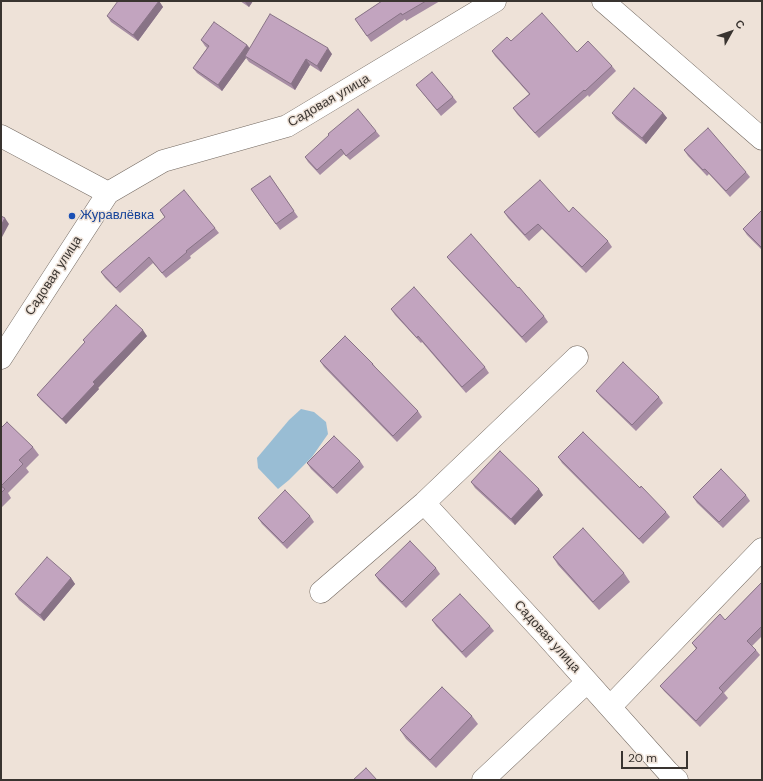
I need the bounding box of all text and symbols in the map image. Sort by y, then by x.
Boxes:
north arrow [711,12,751,52]
text: С [732,17,748,32]
street label: Садовая улица [285,71,373,131]
place label: Журавлёвка [80,208,154,224]
marker: Журавлёвка [67,211,77,221]
street label: Садовая улица [22,233,86,319]
street label: Садовая улица [510,598,584,676]
scale bar [623,743,690,769]
text: 20 m [628,750,657,766]

